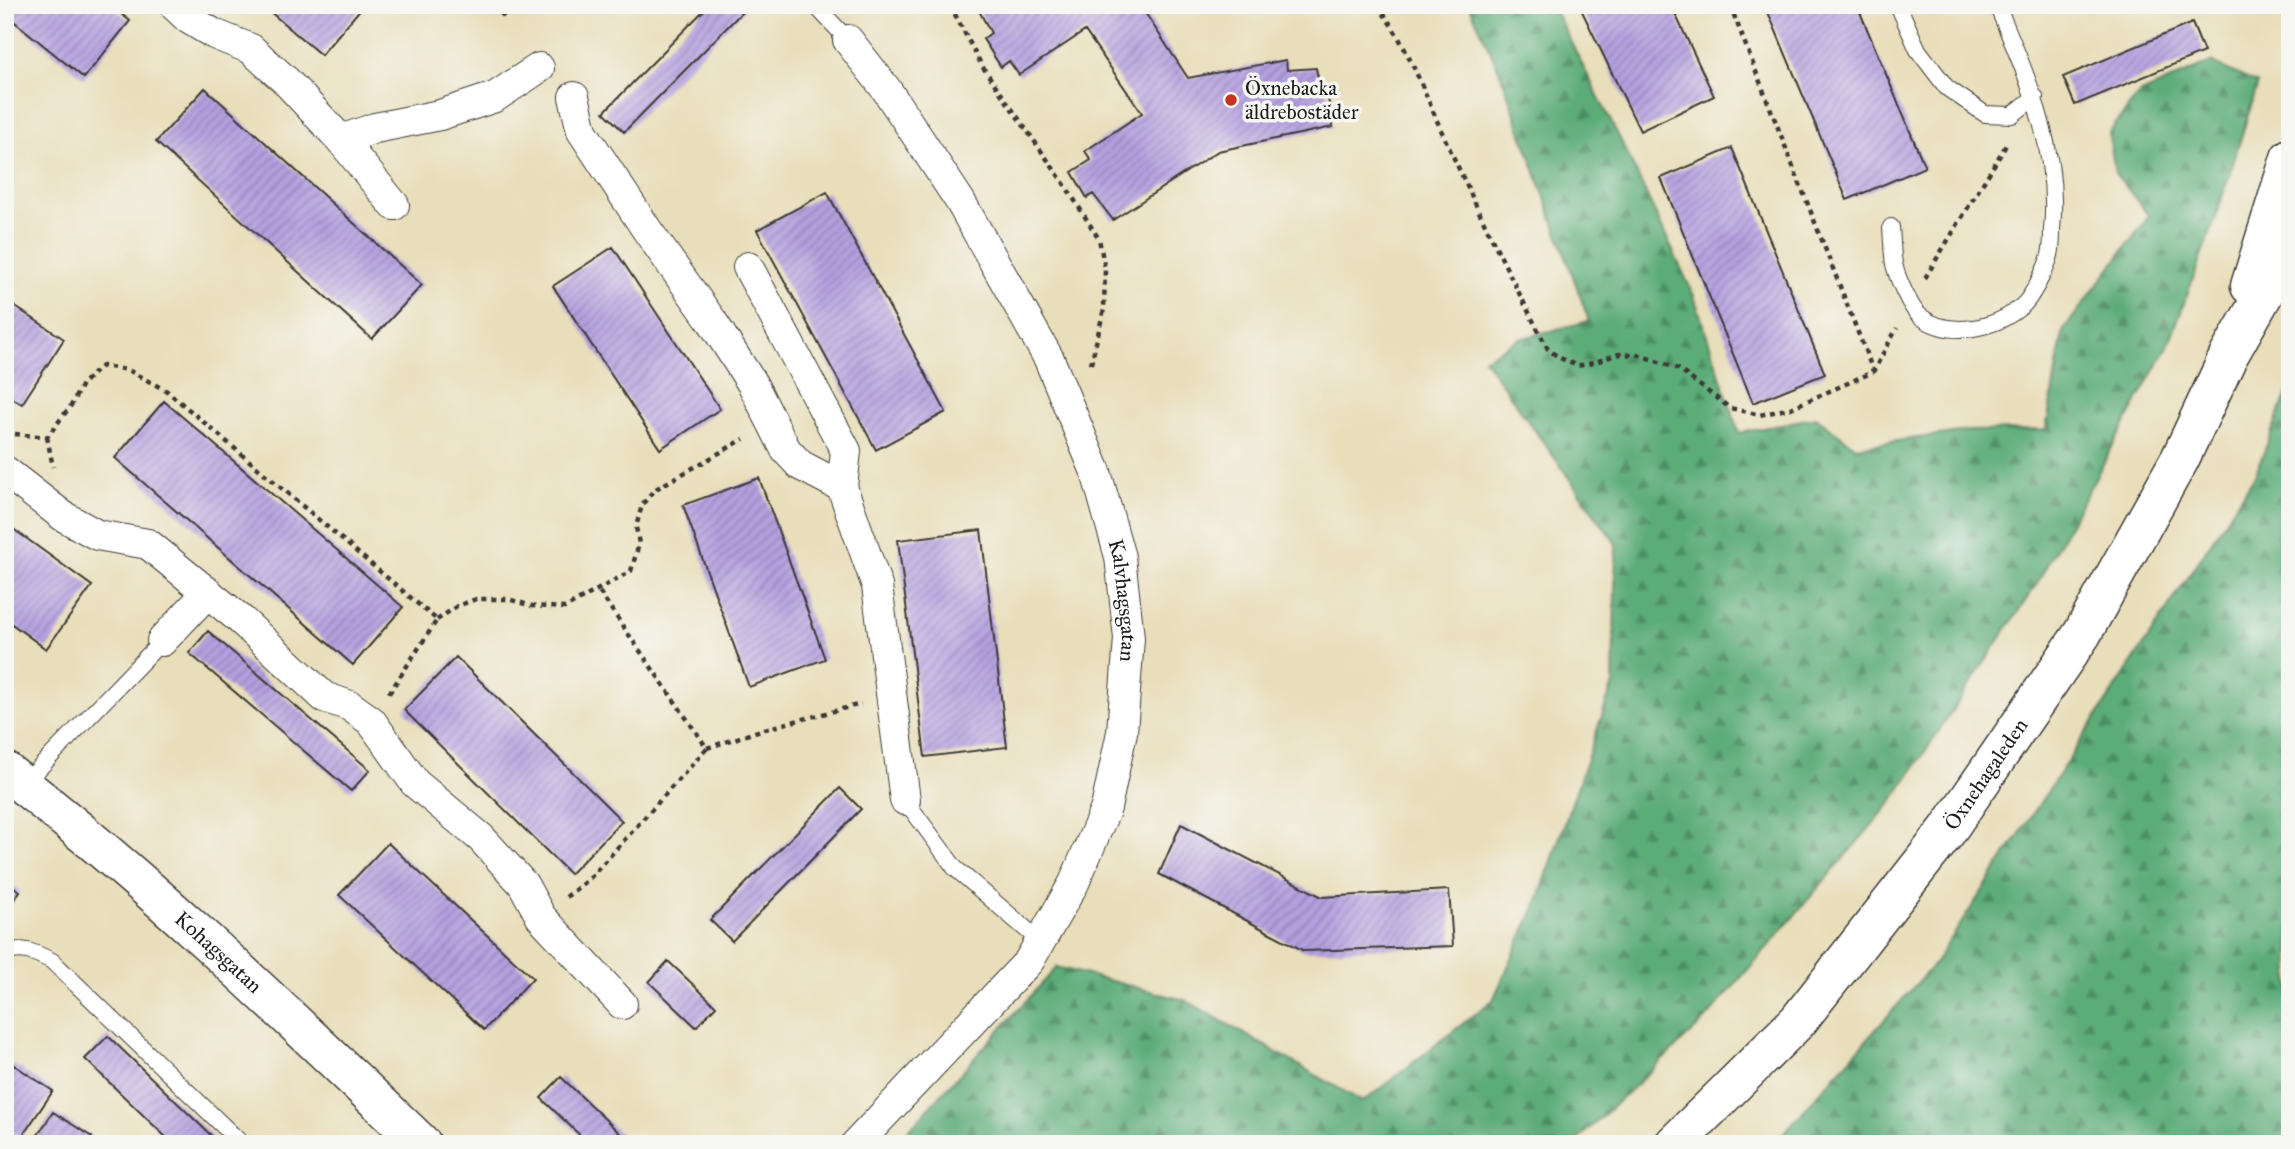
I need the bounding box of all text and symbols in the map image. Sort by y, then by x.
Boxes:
place label: Öxnebacka äldrebostäder [1245,75,1359,125]
marker: Öxnebacka äldrebostäder [1223,92,1239,108]
street label: Kalvhagsgatan [1103,536,1142,663]
street label: Öxnehagaleden [1939,713,2033,835]
street label: Kohagsgatan [169,906,268,999]

